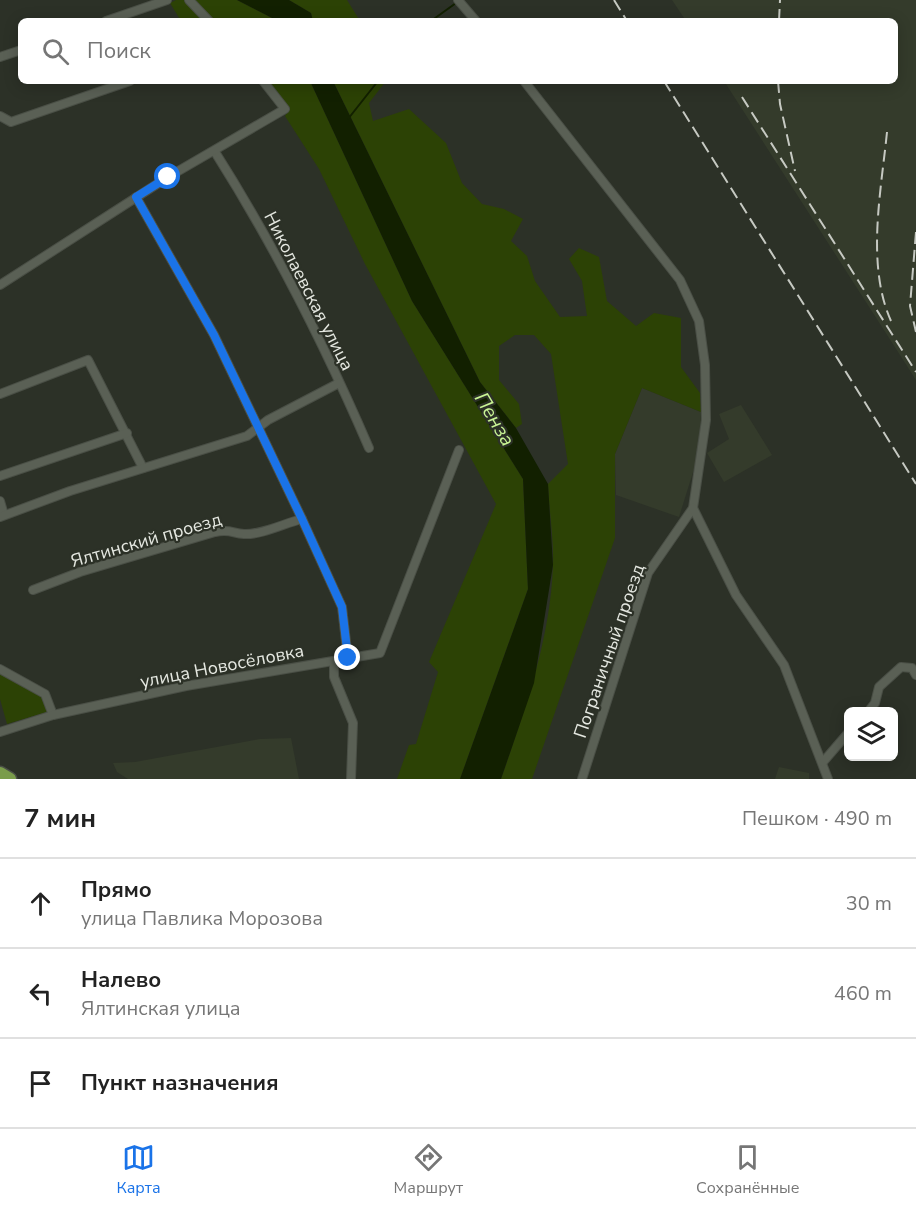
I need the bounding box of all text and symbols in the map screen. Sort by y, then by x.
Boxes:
search box [18,18,898,84]
icon: search [39,35,72,68]
text: Поиск [87,36,151,66]
route start [154,163,180,189]
street label: Николаевская улица [258,207,360,375]
water label: Пенза [468,387,521,451]
street label: Ялтинский проезд [68,507,225,573]
street label: Пограничный проезд [568,560,650,741]
street label: улица Новосёловка [138,638,306,694]
route end [334,644,360,670]
map controls [844,707,898,761]
button: layers [844,707,898,761]
text: 7 мин [24,801,96,836]
text: Пешком · 490 m [742,805,892,832]
text: Прямо [81,875,152,905]
icon: ahead [24,887,57,920]
text: 30 m [846,890,892,917]
text: улица Павлика Морозова [81,905,323,932]
text: Налево [81,965,161,995]
icon: left [24,977,57,1010]
text: 460 m [834,980,892,1007]
text: Ялтинская улица [81,995,241,1022]
icon: arrive [24,1067,57,1100]
text: Пункт назначения [81,1068,279,1098]
tab: Карта [116,1141,161,1199]
tab: Маршрут [394,1141,463,1199]
tab: Сохранённые [696,1141,799,1199]

